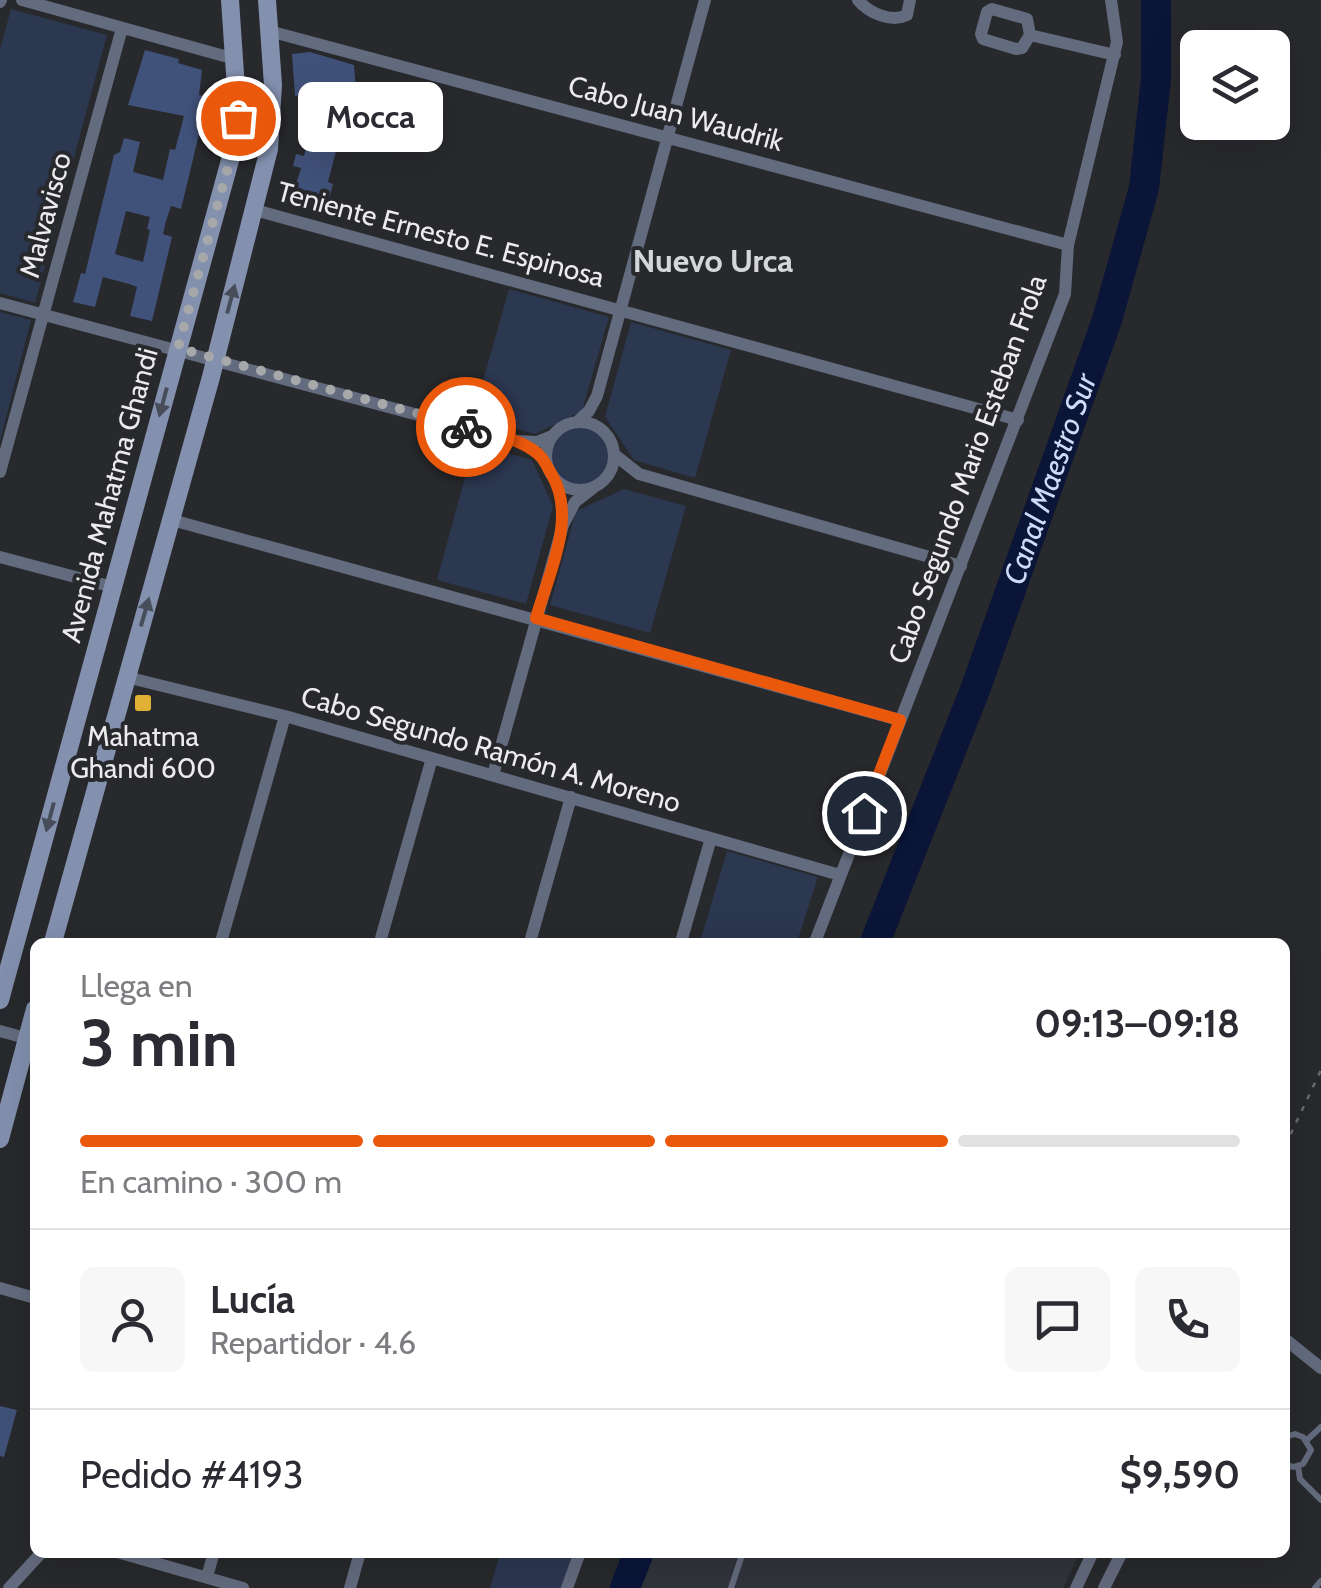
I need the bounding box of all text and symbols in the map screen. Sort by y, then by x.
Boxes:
map controls [1180,30,1290,140]
button: layers [1180,30,1290,140]
street label: Cabo Juan Waudrik [565,68,788,158]
pin [196,76,281,161]
callout: Mocca [298,83,443,153]
icon: bag [211,91,266,146]
text: Mocca [326,97,415,136]
street label: Malvavisco [12,149,78,281]
street label: Teniente Ernesto E. Espinosa [274,174,609,294]
district label: Nuevo Urca [633,241,793,280]
street label: Cabo Segundo Mario Esteban Frola [881,269,1054,668]
one-way arrow [224,283,240,314]
street label: Avenida Mahatma Ghandi [53,344,165,646]
water label: Canal Maestro Sur [995,367,1105,589]
courier [416,377,516,477]
one-way arrow [155,387,170,418]
icon: bike [439,400,494,455]
one-way arrow [138,597,153,627]
street label: Cabo Segundo Ramón A. Moreno [297,678,685,820]
marker: Mahatma Ghandi 600 [132,692,154,714]
place label: Mahatma Ghandi 600 [70,719,216,785]
pin [822,771,907,856]
icon: home [837,786,892,841]
one-way arrow [41,802,57,833]
text: Llega en [80,966,193,1005]
text: 09:13–09:18 [1034,1000,1240,1047]
text: 3 min [80,1003,238,1082]
text: En camino · 300 m [80,1162,342,1201]
button: person [80,1267,185,1372]
button: chat [1005,1267,1110,1372]
button: phone [1135,1267,1240,1372]
text: Lucía [210,1276,295,1323]
text: Repartidor · 4.6 [210,1323,416,1362]
text: Pedido #4193 [80,1451,304,1498]
text: $9,590 [1120,1451,1240,1498]

